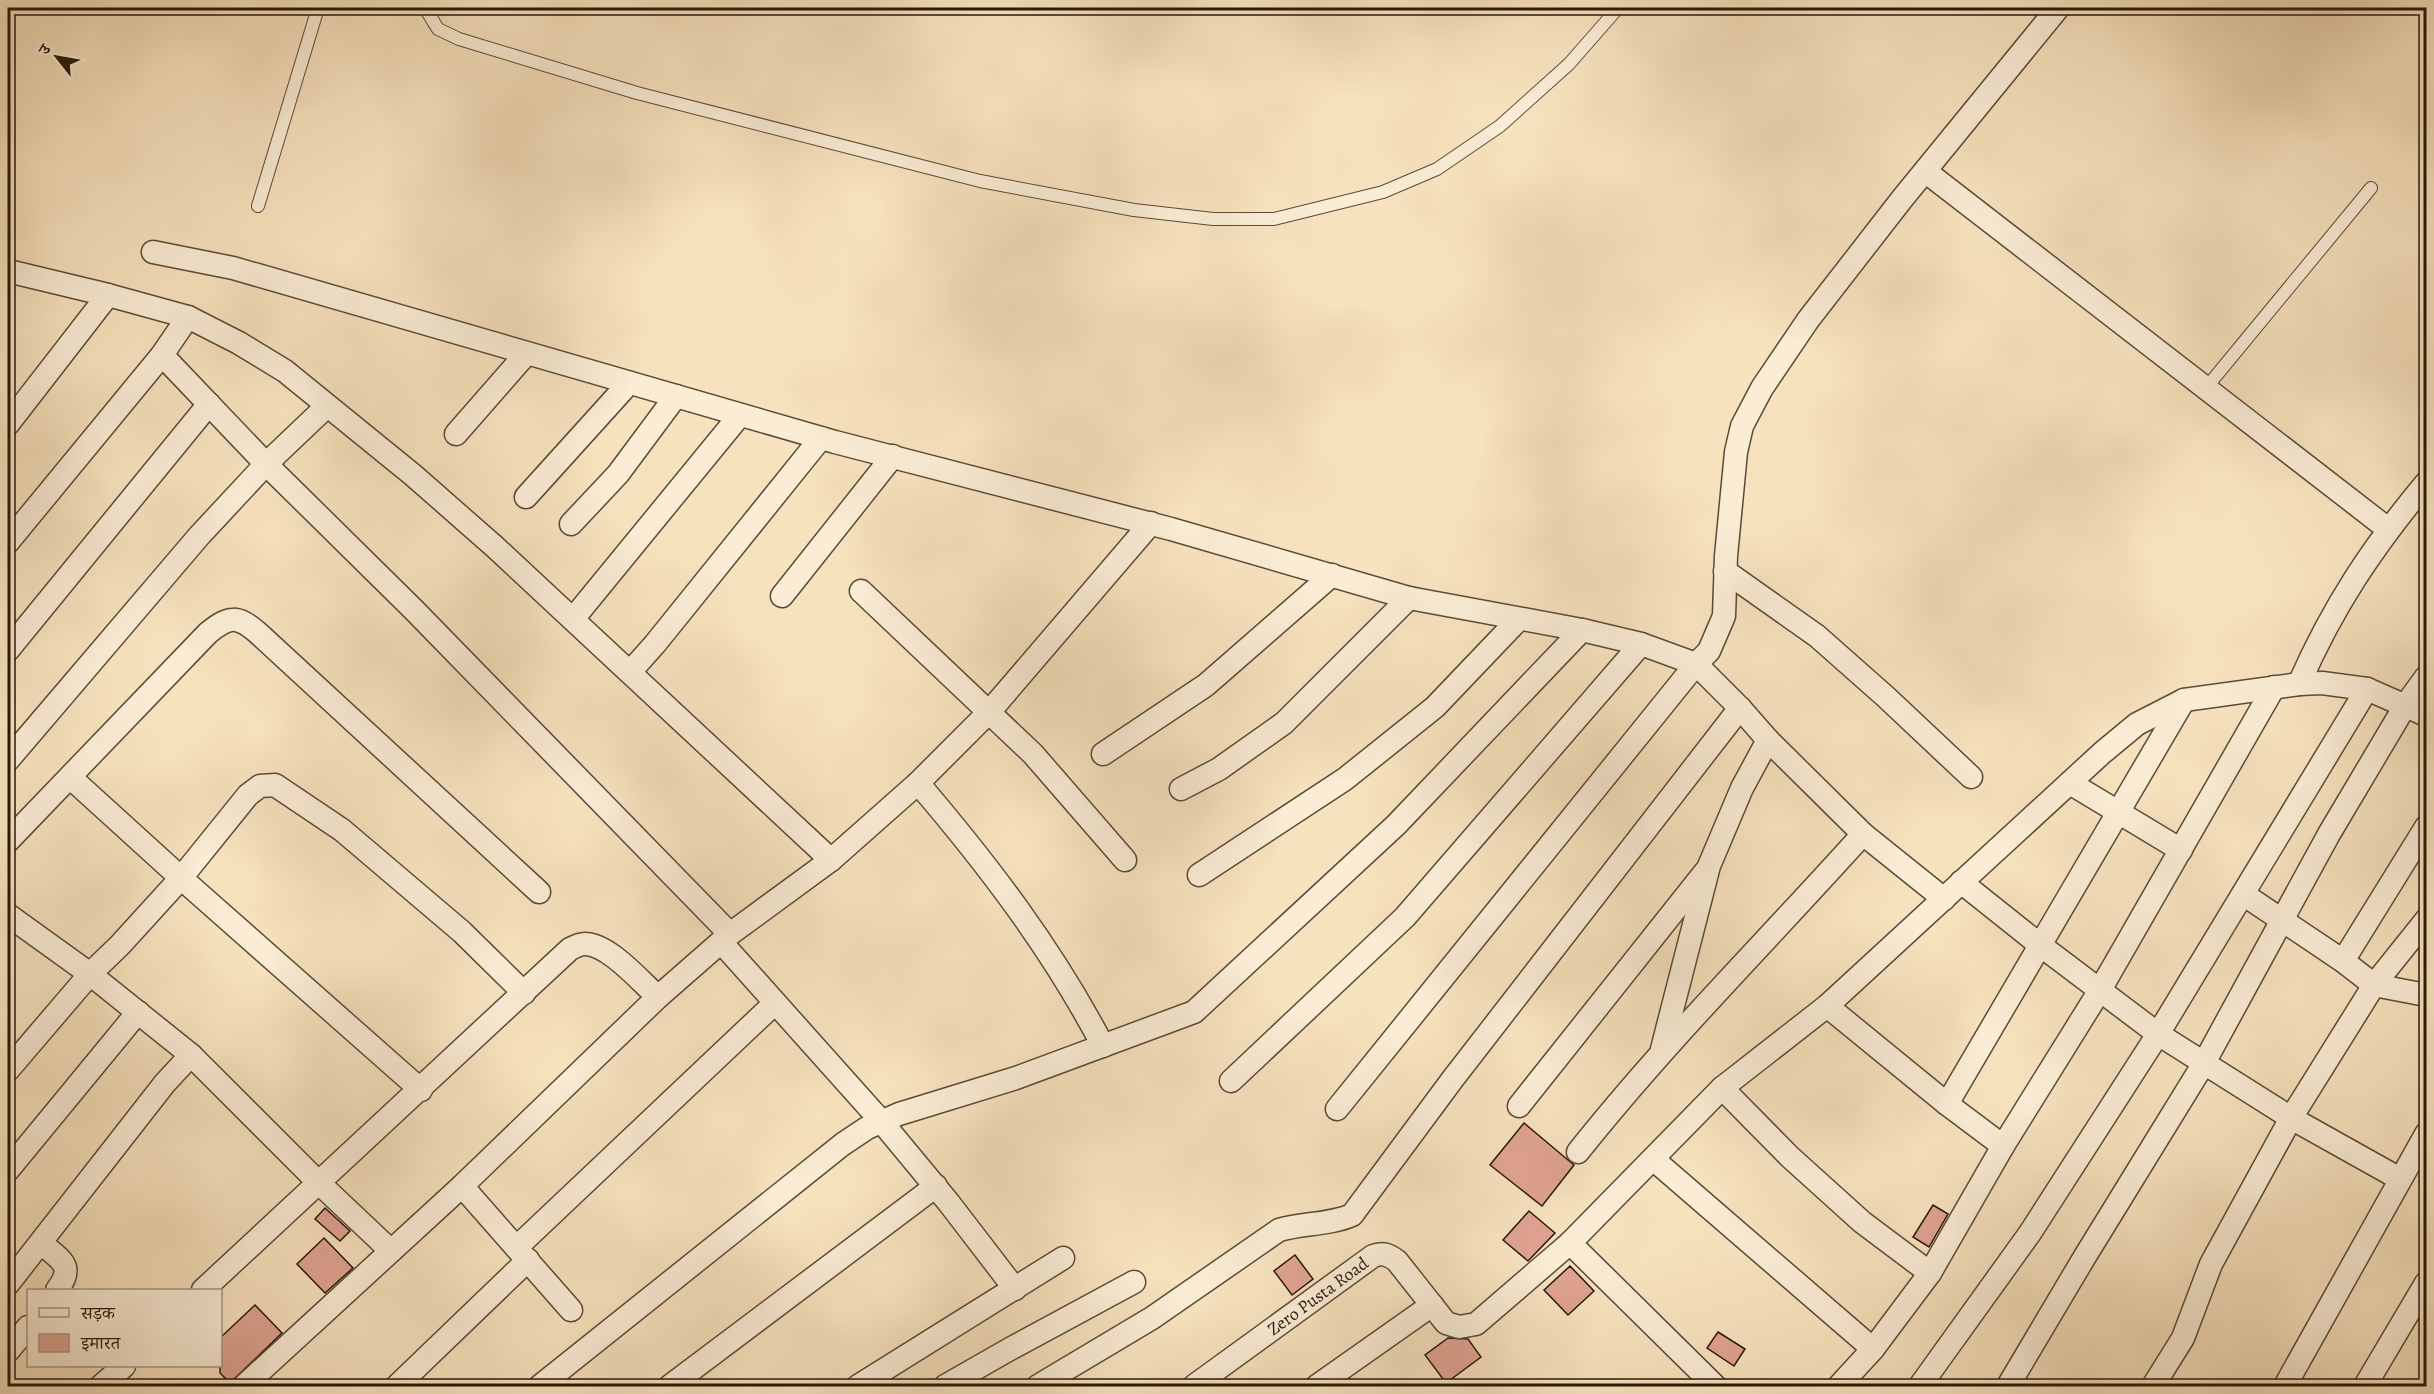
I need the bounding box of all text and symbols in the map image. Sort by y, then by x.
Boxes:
north arrow [27,27,87,87]
text: उ [33,39,57,60]
street label: Zero Pusta Road [1262,1251,1373,1341]
legend [27,1289,222,1367]
text: सड़क [80,1301,116,1325]
text: इमारत [80,1331,121,1355]

